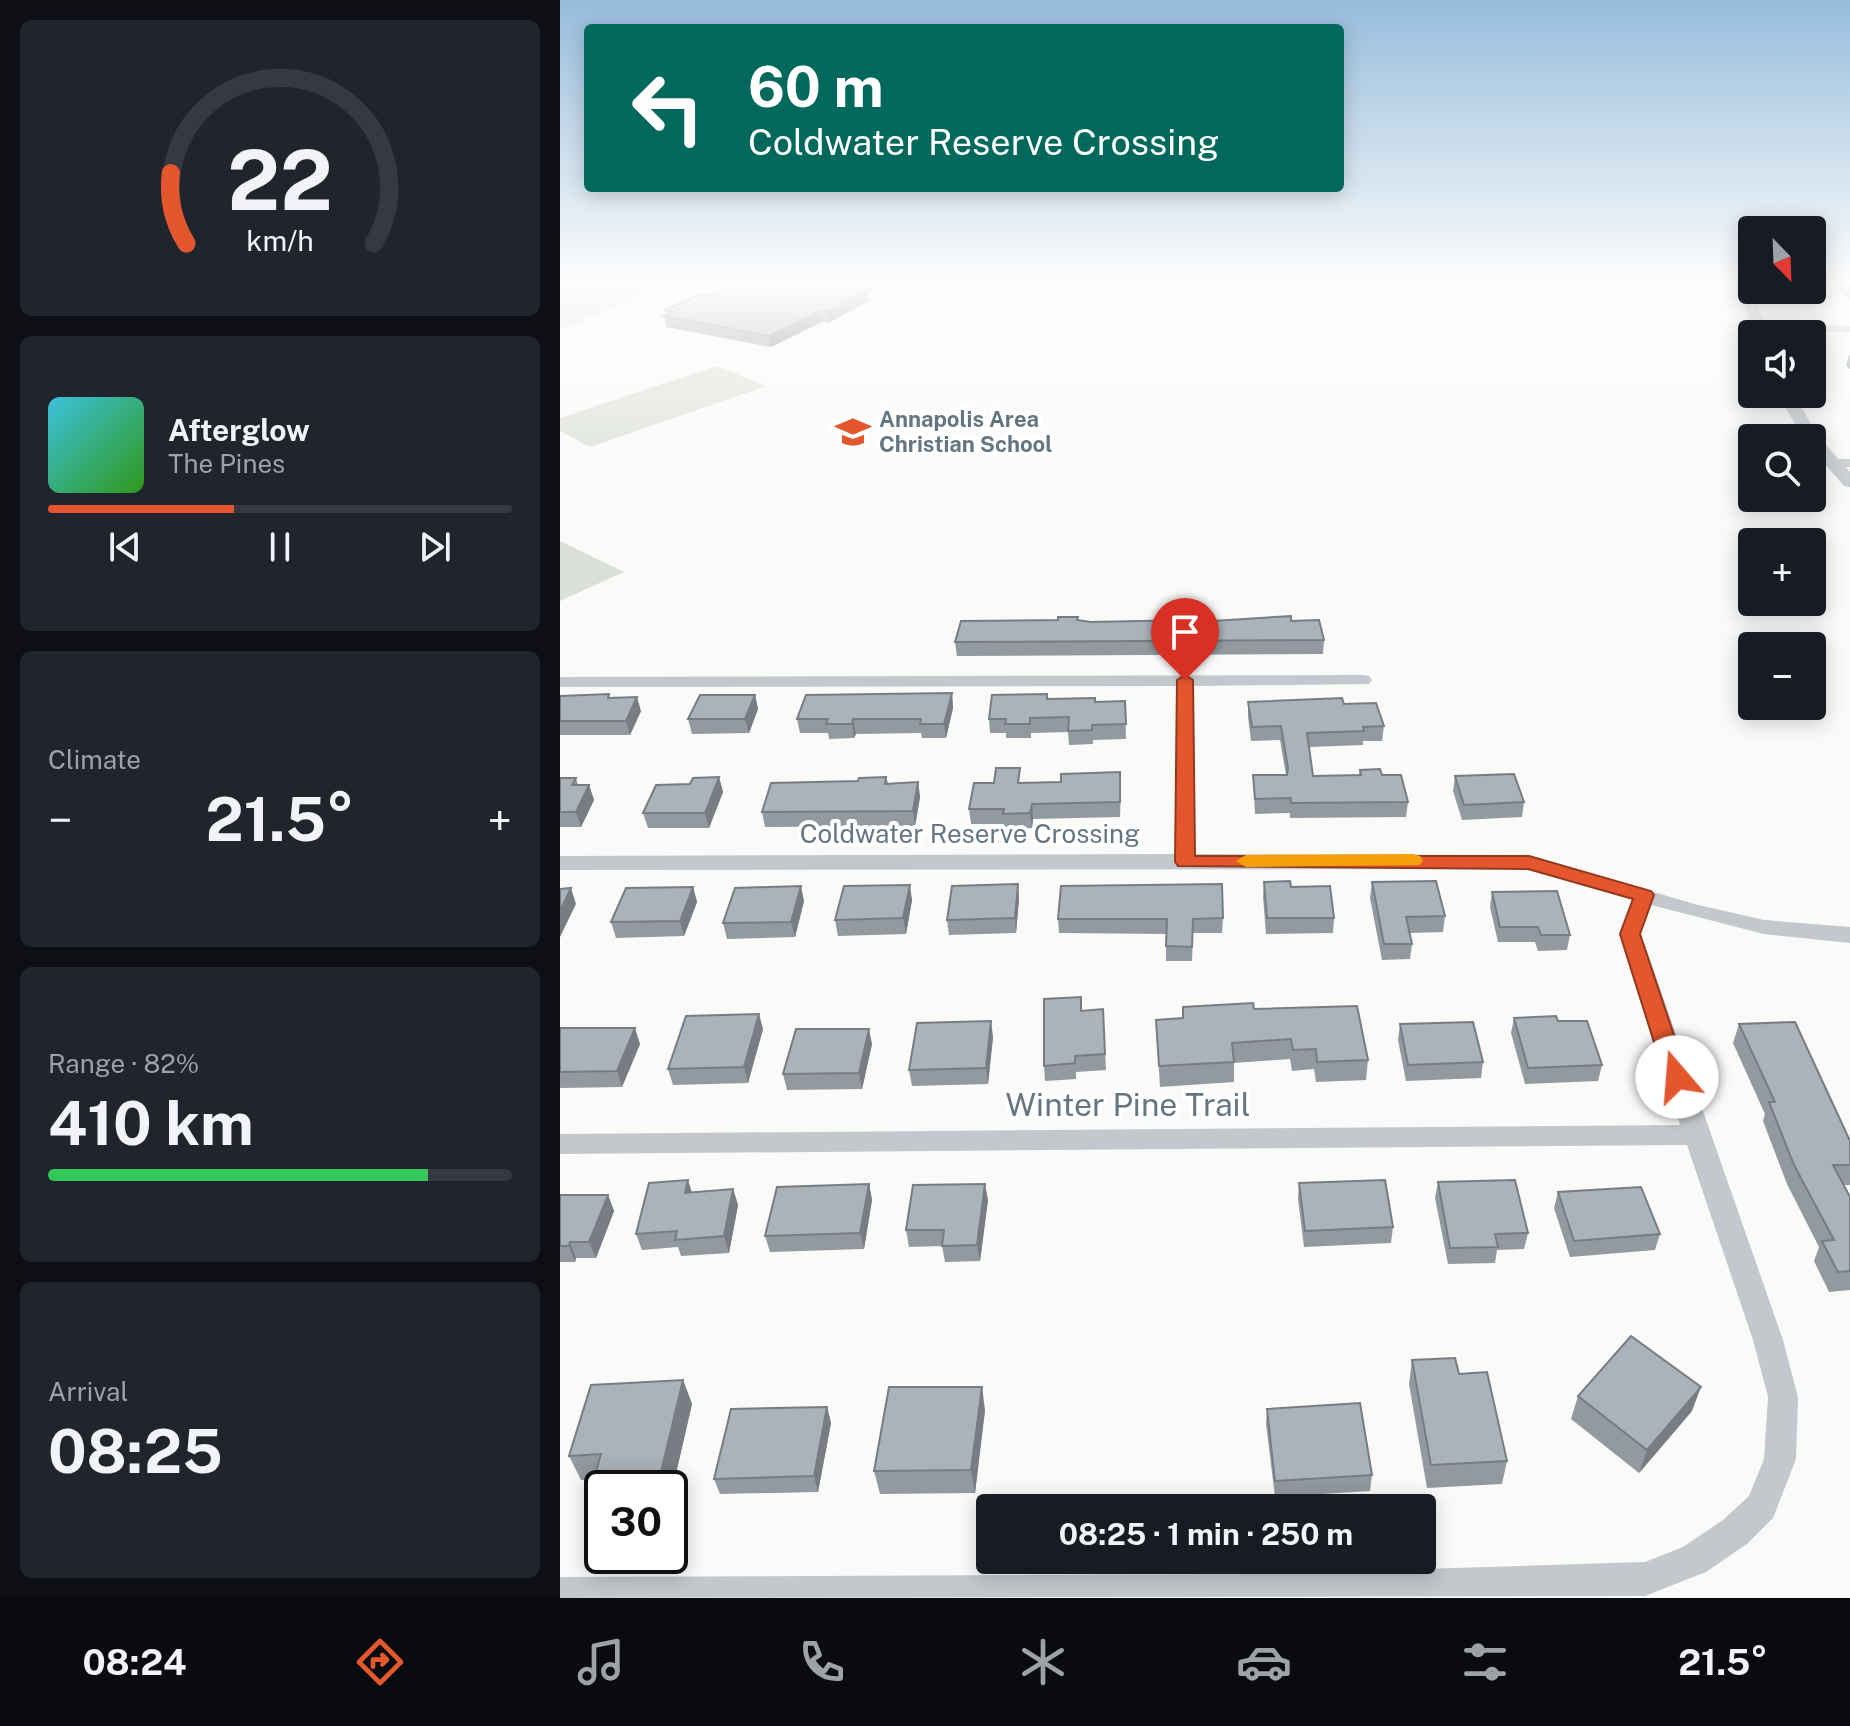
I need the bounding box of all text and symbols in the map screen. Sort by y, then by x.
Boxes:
text: 60 m [748,54,884,120]
icon: left [616,56,720,160]
text: Coldwater Reserve Crossing [748,121,1220,163]
text: 22 [227,130,333,228]
north arrow [1738,216,1826,304]
map controls [1738,216,1826,720]
text: km/h [246,224,314,257]
button: sound [1738,320,1826,408]
place label: Annapolis Area Christian School [879,406,1052,457]
text: Afterglow [168,412,310,448]
school or university icon: Annapolis Area Christian School [834,413,872,451]
button: search [1738,424,1826,512]
text: The Pines [168,448,285,479]
icon: previous [103,525,147,569]
icon: pause [258,525,302,569]
icon: next [413,525,457,569]
button: + [1738,528,1826,616]
pin [1151,598,1219,680]
icon: arrive [1163,610,1207,654]
button: − [1738,632,1826,720]
text: Climate [48,744,141,775]
text: 21.5° [206,784,354,855]
text: − [48,794,72,846]
text: + [488,794,512,846]
street label: Coldwater Reserve Crossing [800,818,1140,849]
position arrow [1635,1035,1719,1119]
text: Range · 82% [48,1048,199,1079]
street label: Winter Pine Trail [1006,1086,1250,1123]
text: 410 km [48,1088,254,1159]
text: Arrival [48,1376,128,1407]
text: 08:25 [48,1416,223,1487]
speed limit sign: 30 [584,1470,688,1574]
text: 08:25 · 1 min · 250 m [1059,1516,1353,1552]
icon: directions [352,1634,408,1690]
icon: music [573,1634,629,1690]
icon: phone [794,1634,850,1690]
icon: climate [1015,1634,1071,1690]
icon: car [1236,1634,1292,1690]
icon: filters [1457,1634,1513,1690]
text: 08:24 [83,1641,187,1683]
text: 21.5° [1678,1641,1767,1683]

